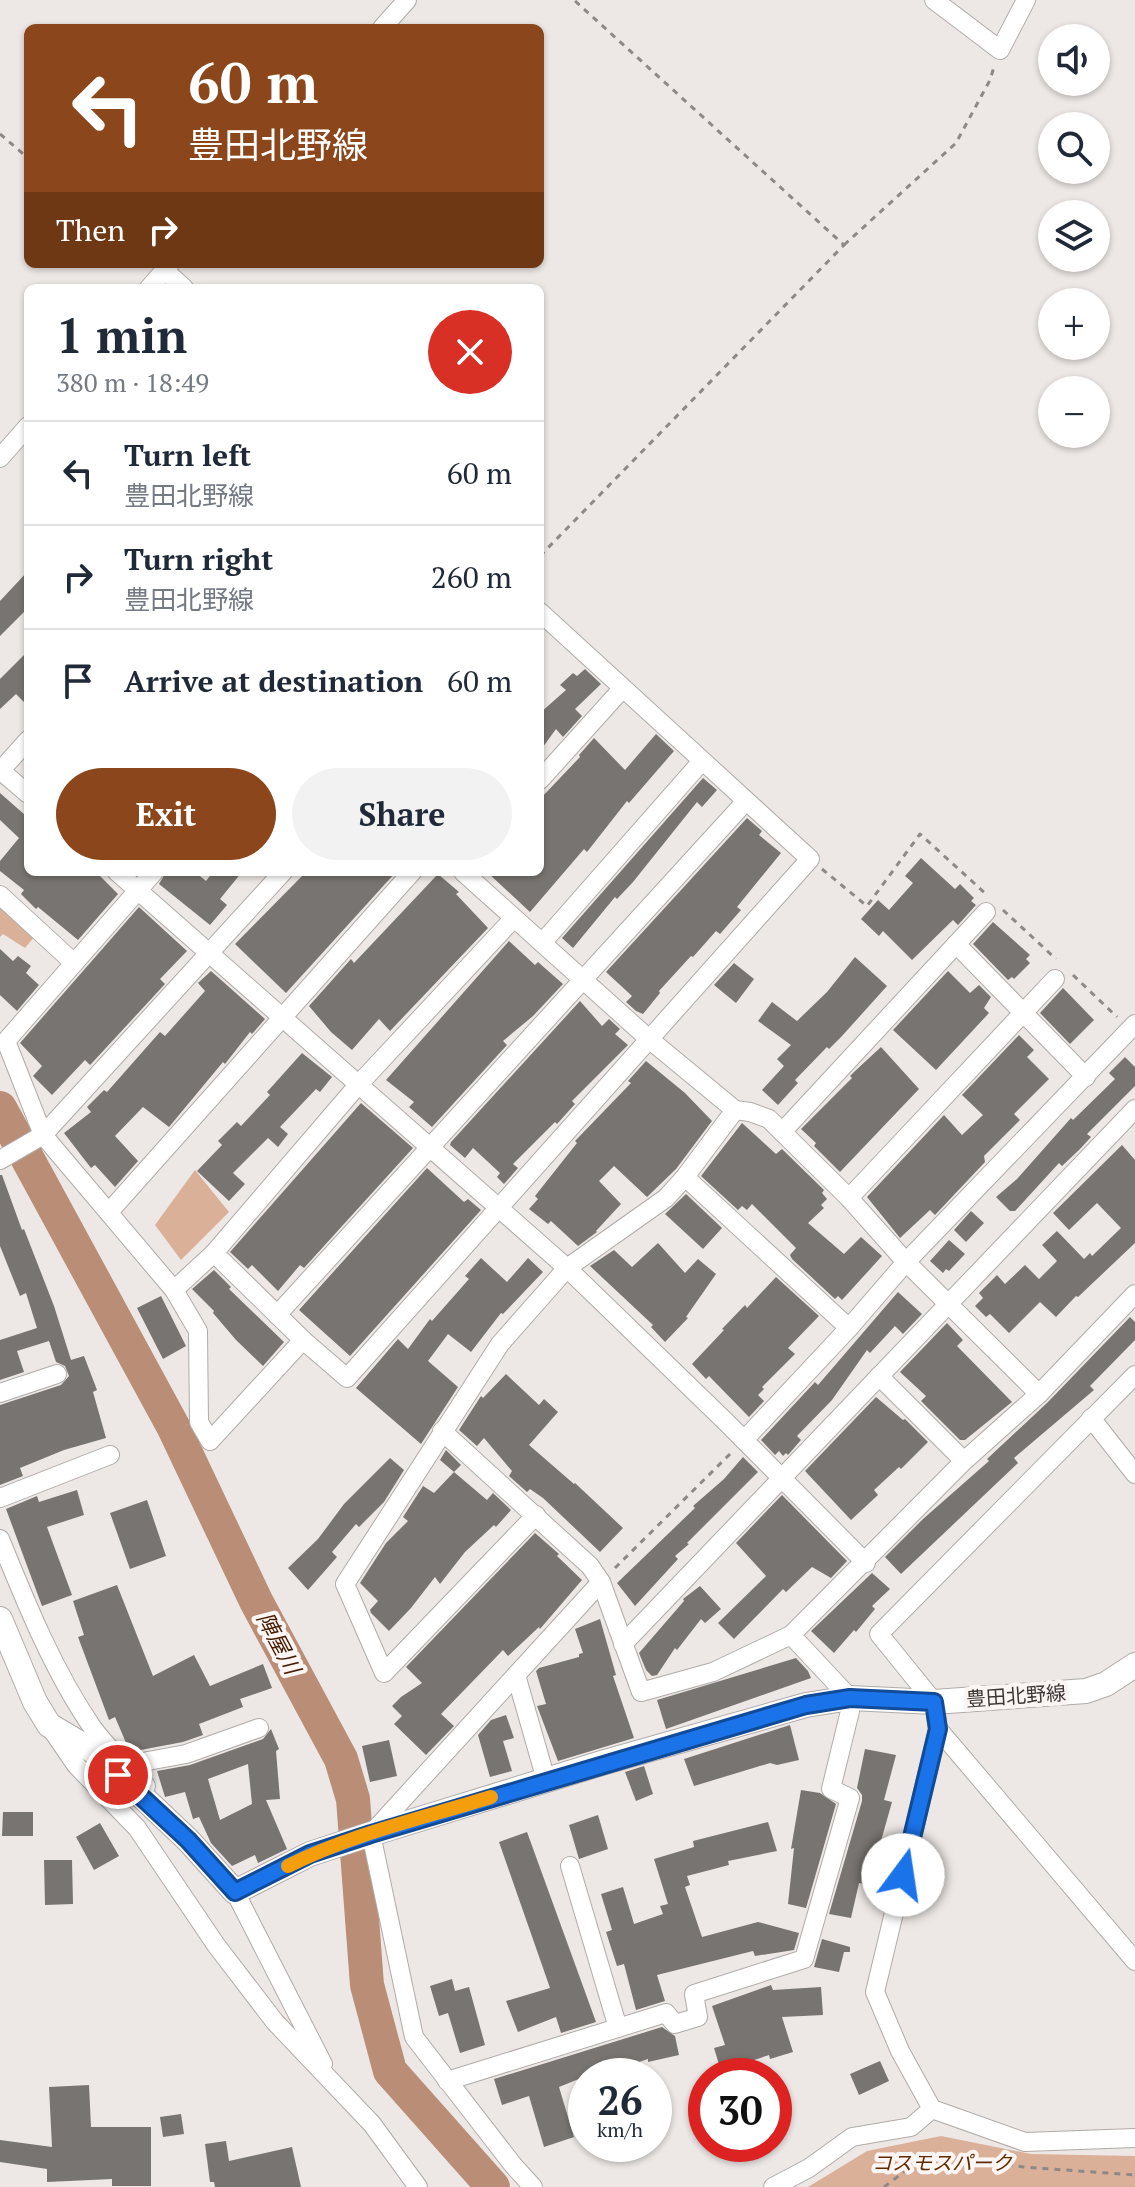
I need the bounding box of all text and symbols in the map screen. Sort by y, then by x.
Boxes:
map controls [1038,24,1110,448]
button: sound [1038,24,1110,96]
text: 60 m [188,45,318,119]
icon: left [56,56,160,160]
button: search [1038,112,1110,184]
text: 豊田北野線 [188,121,368,168]
button: layers [1038,200,1110,272]
icon: right [141,208,185,252]
text: Then [56,210,125,250]
button: + [1038,288,1110,360]
text: 1 min [56,303,187,367]
button: close [428,310,512,394]
text: 380 m · 18:49 [56,365,209,399]
button: − [1038,376,1110,448]
text: Turn left [124,435,251,475]
icon: left [56,451,100,495]
text: 60 m [447,453,512,493]
text: 豊田北野線 [124,478,254,512]
text: Turn right [124,539,273,579]
icon: right [56,555,100,599]
text: 260 m [431,557,512,597]
text: 豊田北野線 [124,582,254,616]
icon: arrive [56,659,100,703]
text: Arrive at destination [124,661,423,701]
text: 60 m [447,661,512,701]
button: Exit [56,768,276,860]
button: Share [292,768,512,860]
water label: 陣屋川 [251,1607,309,1680]
street label: 豊田北野線 [965,1679,1067,1712]
pin [84,1741,152,1809]
icon: arrive [96,1753,140,1797]
position arrow [861,1833,945,1917]
speed limit sign: 30 [688,2058,792,2162]
text: 26 [597,2073,643,2126]
text: km/h [597,2116,643,2143]
park label: コスモスパーク [872,2149,1013,2176]

